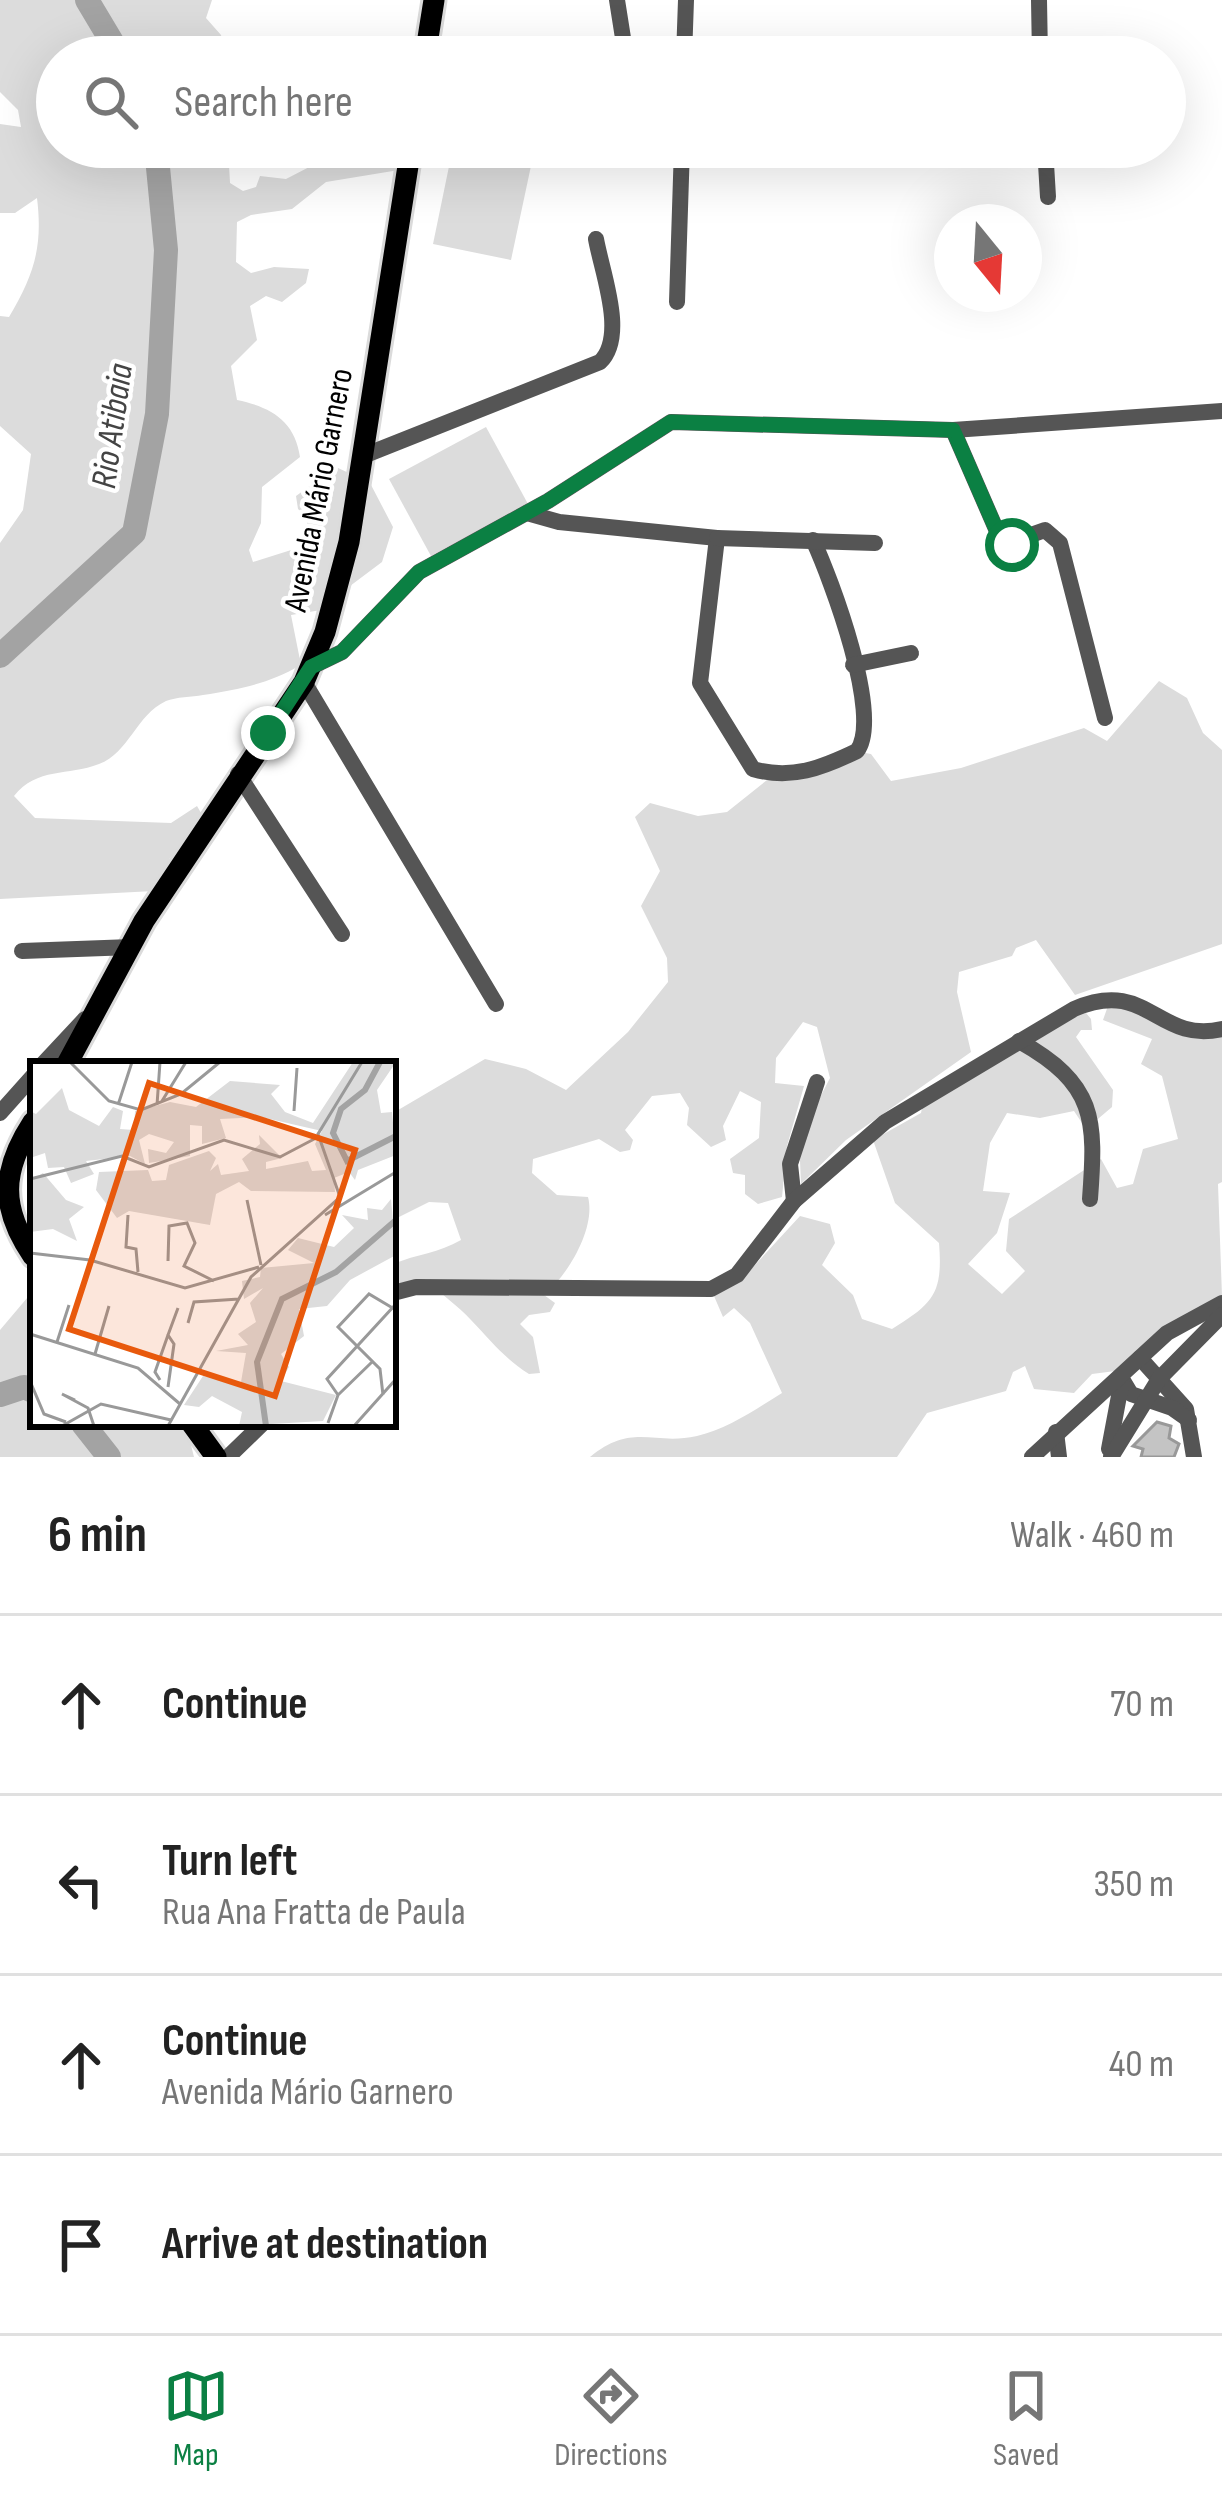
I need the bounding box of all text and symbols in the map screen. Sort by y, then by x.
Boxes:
search box [36,36,1186,168]
icon: search [78,69,144,135]
text: Search here [174,75,353,130]
north arrow [934,204,1042,312]
water label: Rio Atibaia [83,360,143,491]
street label: Avenida Mário Garnero [276,365,362,616]
route start [985,518,1039,572]
route end [241,706,295,760]
inset map [30,1061,396,1427]
text: 6 min [48,1505,147,1566]
text: Walk · 460 m [1010,1512,1174,1559]
icon: ahead [48,1672,114,1738]
text: Continue [162,1677,308,1732]
text: 70 m [1110,1681,1174,1728]
text: Turn left [162,1834,297,1889]
icon: left [48,1852,114,1918]
text: 350 m [1093,1861,1174,1908]
text: Rua Ana Fratta de Paula [162,1889,466,1936]
text: Continue [162,2014,308,2069]
icon: ahead [48,2032,114,2098]
text: 40 m [1109,2041,1174,2088]
text: Avenida Mário Garnero [162,2069,454,2116]
icon: arrive [48,2212,114,2278]
text: Arrive at destination [162,2217,488,2272]
tab: Map [163,2363,229,2475]
tab: Directions [554,2363,668,2475]
tab: Saved [993,2363,1059,2475]

